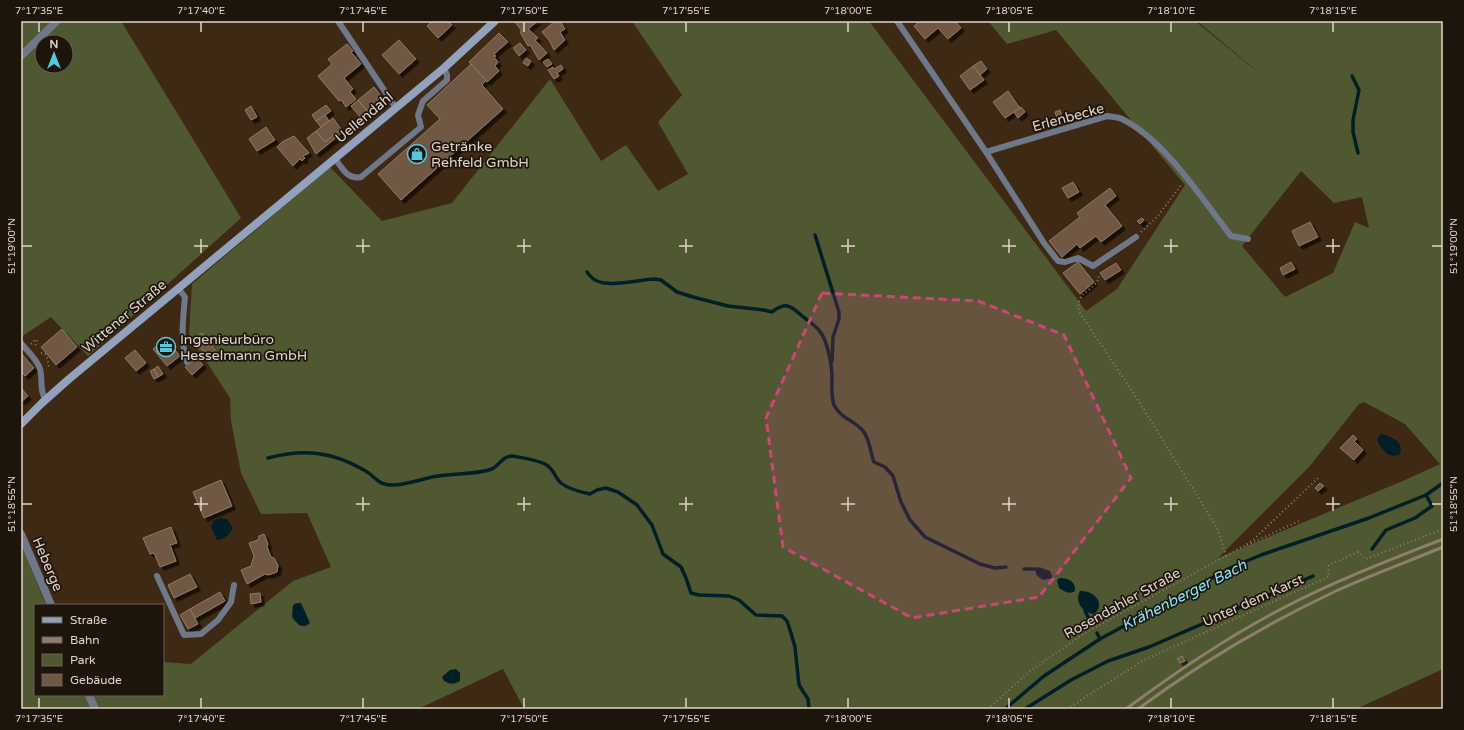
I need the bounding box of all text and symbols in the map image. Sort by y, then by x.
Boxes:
text: 7°17'35"E [15,5,63,17]
text: 7°17'40"E [177,5,225,17]
text: 7°17'45"E [339,5,387,17]
text: 7°17'50"E [500,5,548,17]
text: 7°17'55"E [662,5,710,17]
text: 7°18'00"E [824,5,872,17]
text: 7°18'05"E [985,5,1033,17]
text: 7°18'10"E [1147,5,1195,17]
text: 7°18'15"E [1309,5,1357,17]
north arrow [34,34,74,74]
text: N [50,38,58,51]
street label: Uellendahl [332,88,397,147]
street label: Erlenbecke [1030,100,1106,135]
place label: Getränke Rehfeld GmbH [431,138,529,171]
shop icon: Getränke Rehfeld GmbH [406,143,428,165]
text: 51°19'00"N [6,218,18,274]
text: 51°19'00"N [1448,218,1460,274]
street label: Wittener Straße [79,276,170,357]
place label: Ingenieurbüro Hesselmann GmbH [180,331,307,364]
office icon: Ingenieurbüro Hesselmann GmbH [155,336,177,358]
text: 51°18'55"N [6,476,18,532]
text: 51°18'55"N [1448,476,1460,532]
street label: Heberge [29,535,67,594]
water label: Krähenberger Bach [1118,555,1250,634]
street label: Rosendahler Straße [1061,564,1184,643]
street label: Unter dem Karst [1200,570,1307,630]
legend [34,604,164,696]
text: Straße [70,613,107,627]
text: Bahn [70,633,100,647]
text: Park [70,653,96,667]
text: Gebäude [70,673,122,687]
text: 7°17'35"E [15,713,63,725]
text: 7°17'40"E [177,713,225,725]
text: 7°17'45"E [339,713,387,725]
text: 7°17'50"E [500,713,548,725]
text: 7°17'55"E [662,713,710,725]
text: 7°18'00"E [824,713,872,725]
text: 7°18'05"E [985,713,1033,725]
text: 7°18'10"E [1147,713,1195,725]
text: 7°18'15"E [1309,713,1357,725]

